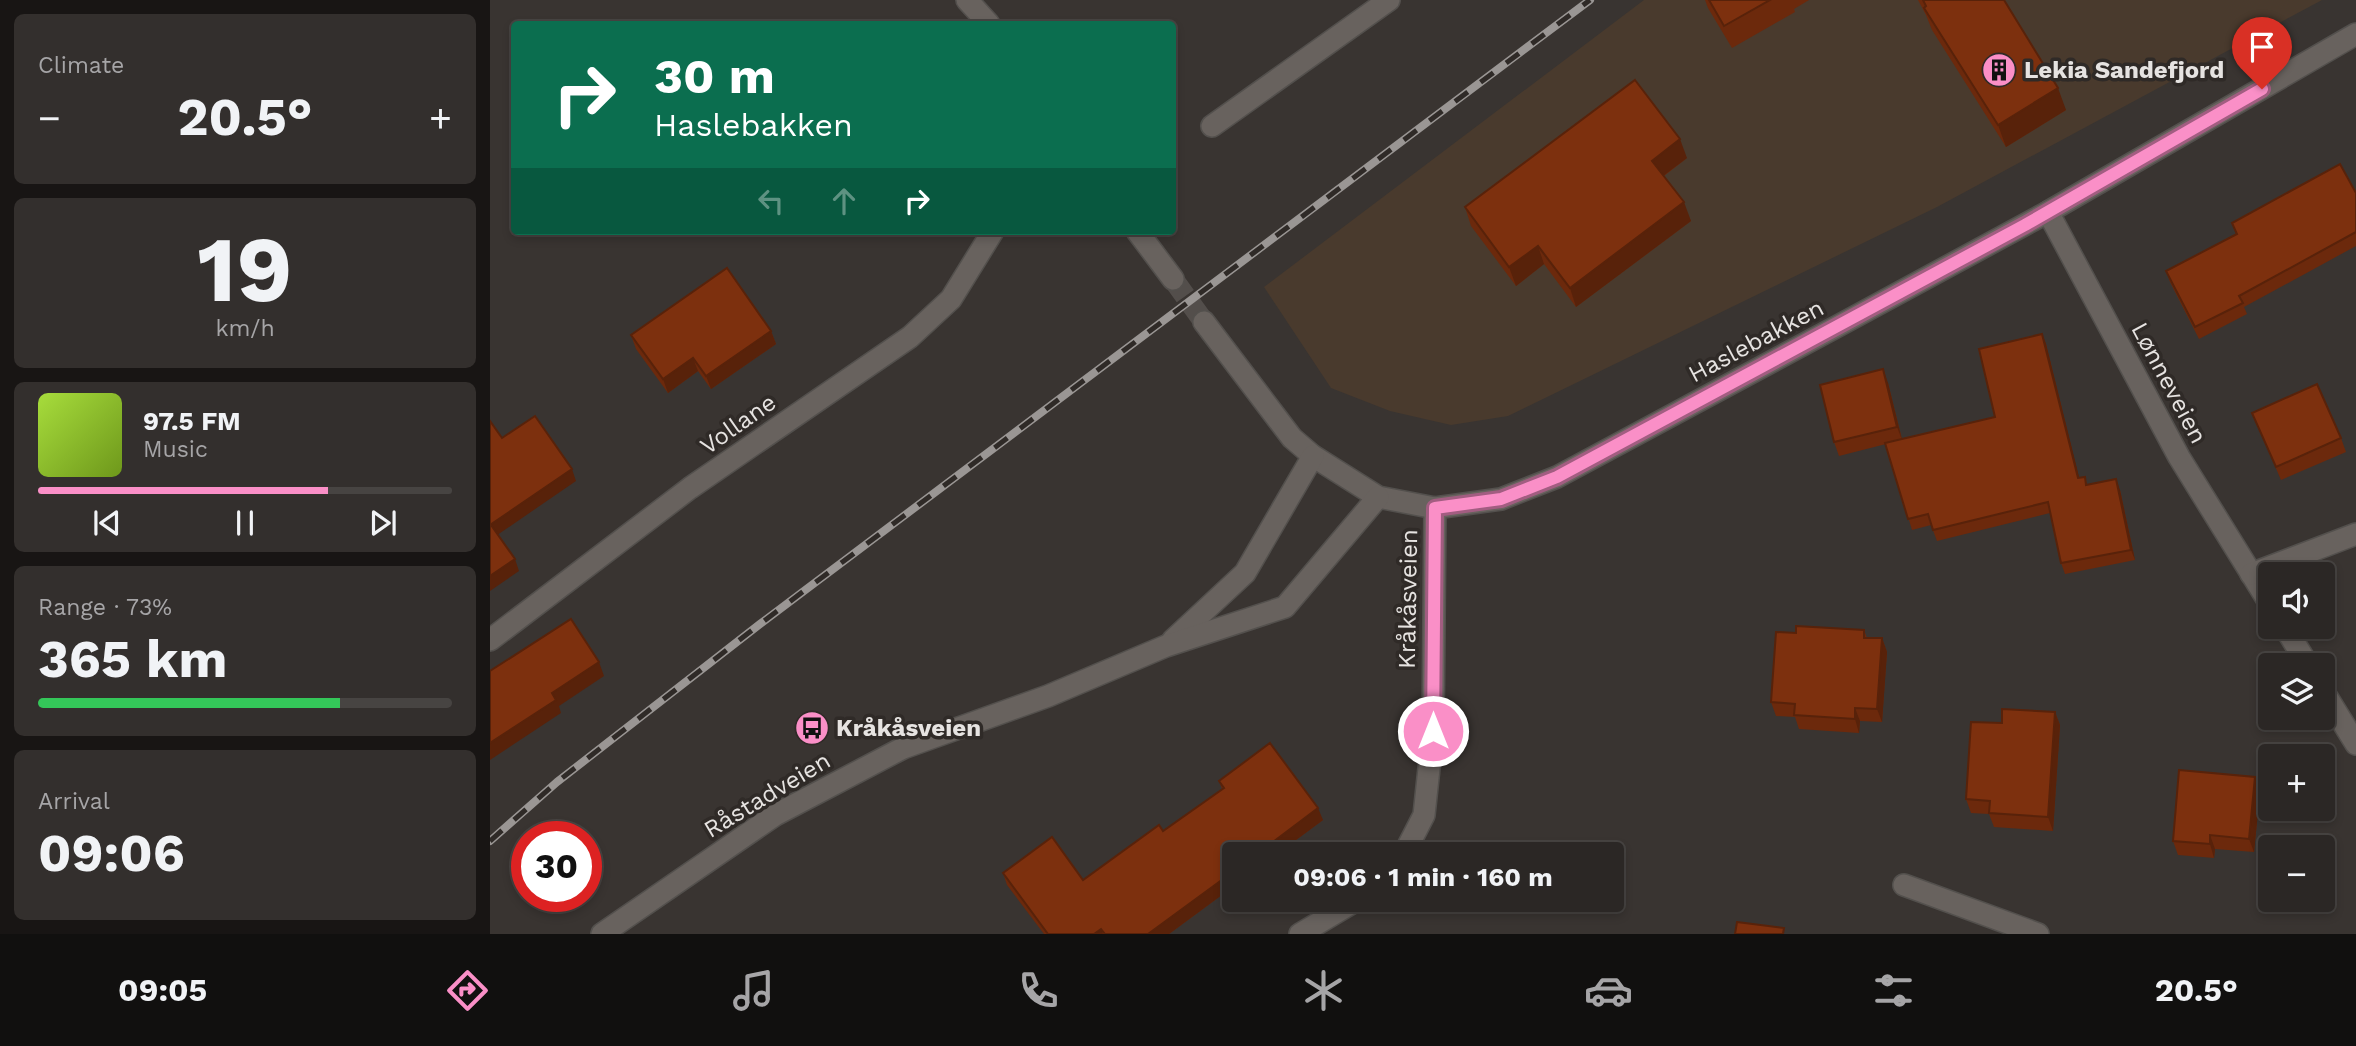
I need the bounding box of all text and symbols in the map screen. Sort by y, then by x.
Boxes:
pin [2232,17,2292,89]
icon: arrive [2243,28,2281,66]
text: 30 m [654,47,775,105]
icon: right [539,49,630,140]
building icon: Lekia Sandefjord [1980,51,2018,89]
text: Climate [38,52,124,79]
place label: Lekia Sandefjord [2024,56,2224,84]
text: 20.5° [177,87,313,148]
text: − [38,96,61,140]
text: + [429,96,452,140]
text: Haslebakken [654,106,853,144]
icon: left [752,182,790,220]
icon: ahead [825,182,863,220]
icon: right [898,182,936,220]
text: 19 [197,216,293,323]
street label: Haslebakken [1684,294,1828,388]
text: km/h [215,315,275,342]
street label: Lønneveien [2125,318,2213,448]
street label: Vollane [695,388,781,460]
text: 97.5 FM [143,406,241,436]
text: Music [143,436,208,463]
icon: previous [88,504,126,542]
icon: pause [226,504,264,542]
icon: next [364,504,402,542]
street label: Kråkåsveien [1393,529,1423,669]
map controls [2258,562,2335,912]
button: sound [2258,562,2335,639]
text: Range · 73% [38,594,172,621]
text: 365 km [38,629,227,690]
button: layers [2258,653,2335,730]
position arrow [1396,694,1470,768]
bus stop icon: Kråkåsveien [793,709,831,747]
place label: Kråkåsveien [836,714,981,742]
button: + [2258,744,2335,821]
street label: Råstadveien [699,746,835,844]
text: Arrival [38,788,110,815]
speed limit sign: 30 [511,821,602,912]
text: 09:06 [38,823,185,884]
button: − [2258,835,2335,912]
text: 09:06 · 1 min · 160 m [1293,862,1553,892]
icon: directions [443,966,492,1015]
icon: music [729,966,778,1015]
icon: phone [1014,966,1063,1015]
icon: climate [1299,966,1348,1015]
icon: car [1584,966,1633,1015]
icon: filters [1869,966,1918,1015]
text: 09:05 [118,971,207,1009]
text: 20.5° [2155,971,2238,1009]

